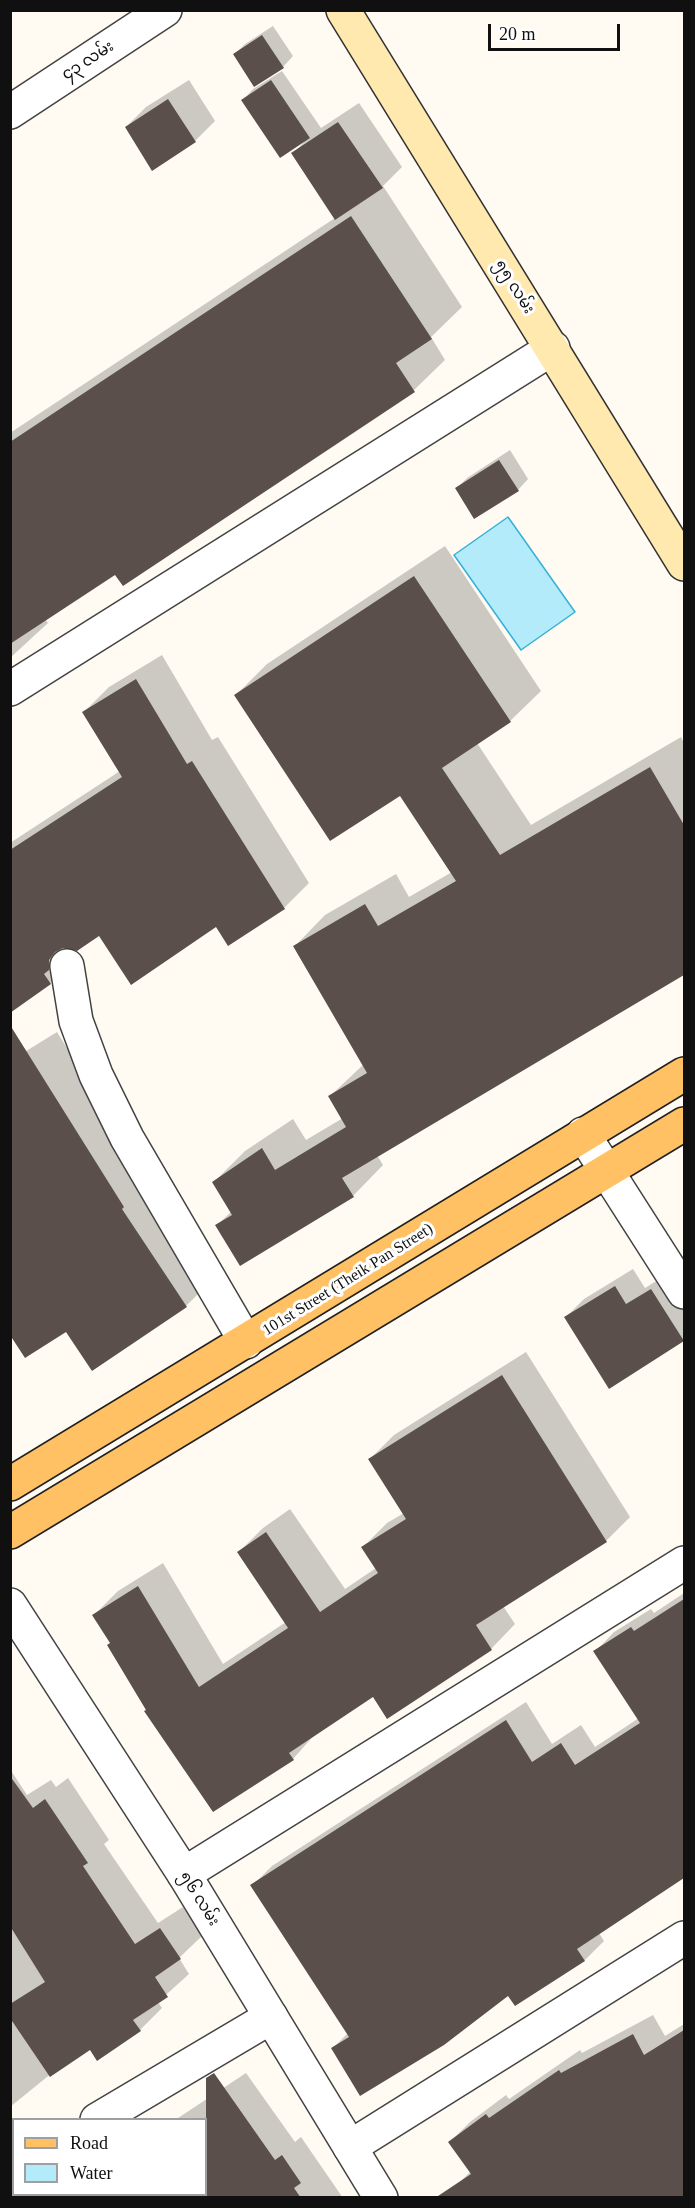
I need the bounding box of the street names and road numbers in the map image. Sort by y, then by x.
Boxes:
street label: ၄၃ လမ်း [58,37,118,85]
street label: ၅၅ လမ်း [490,256,538,318]
street label: 101st Street (Theik Pan Street) [259,1220,437,1340]
street label: ၅၆ လမ်း [175,1868,223,1930]

